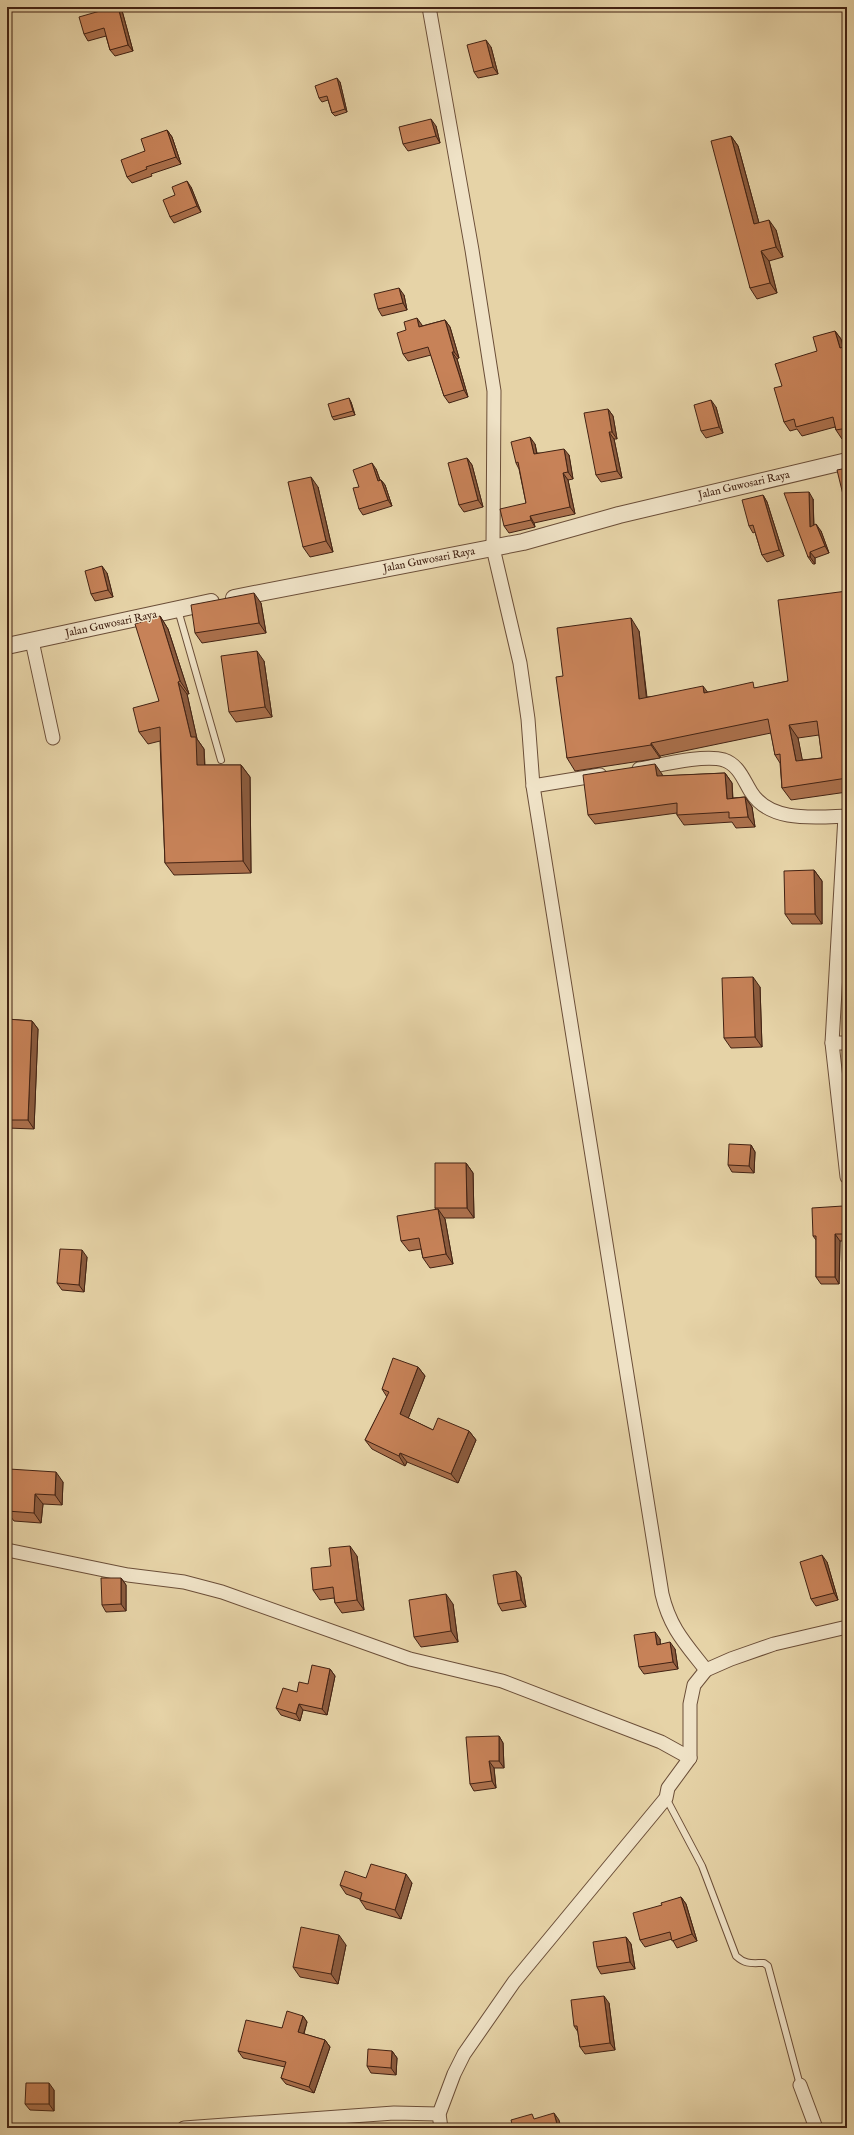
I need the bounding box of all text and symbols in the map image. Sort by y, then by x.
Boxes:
street label: Jalan Guwosari Raya [695,468,791,503]
street label: Jalan Guwosari Raya [380,544,476,576]
street label: Jalan Guwosari Raya [62,607,158,641]

